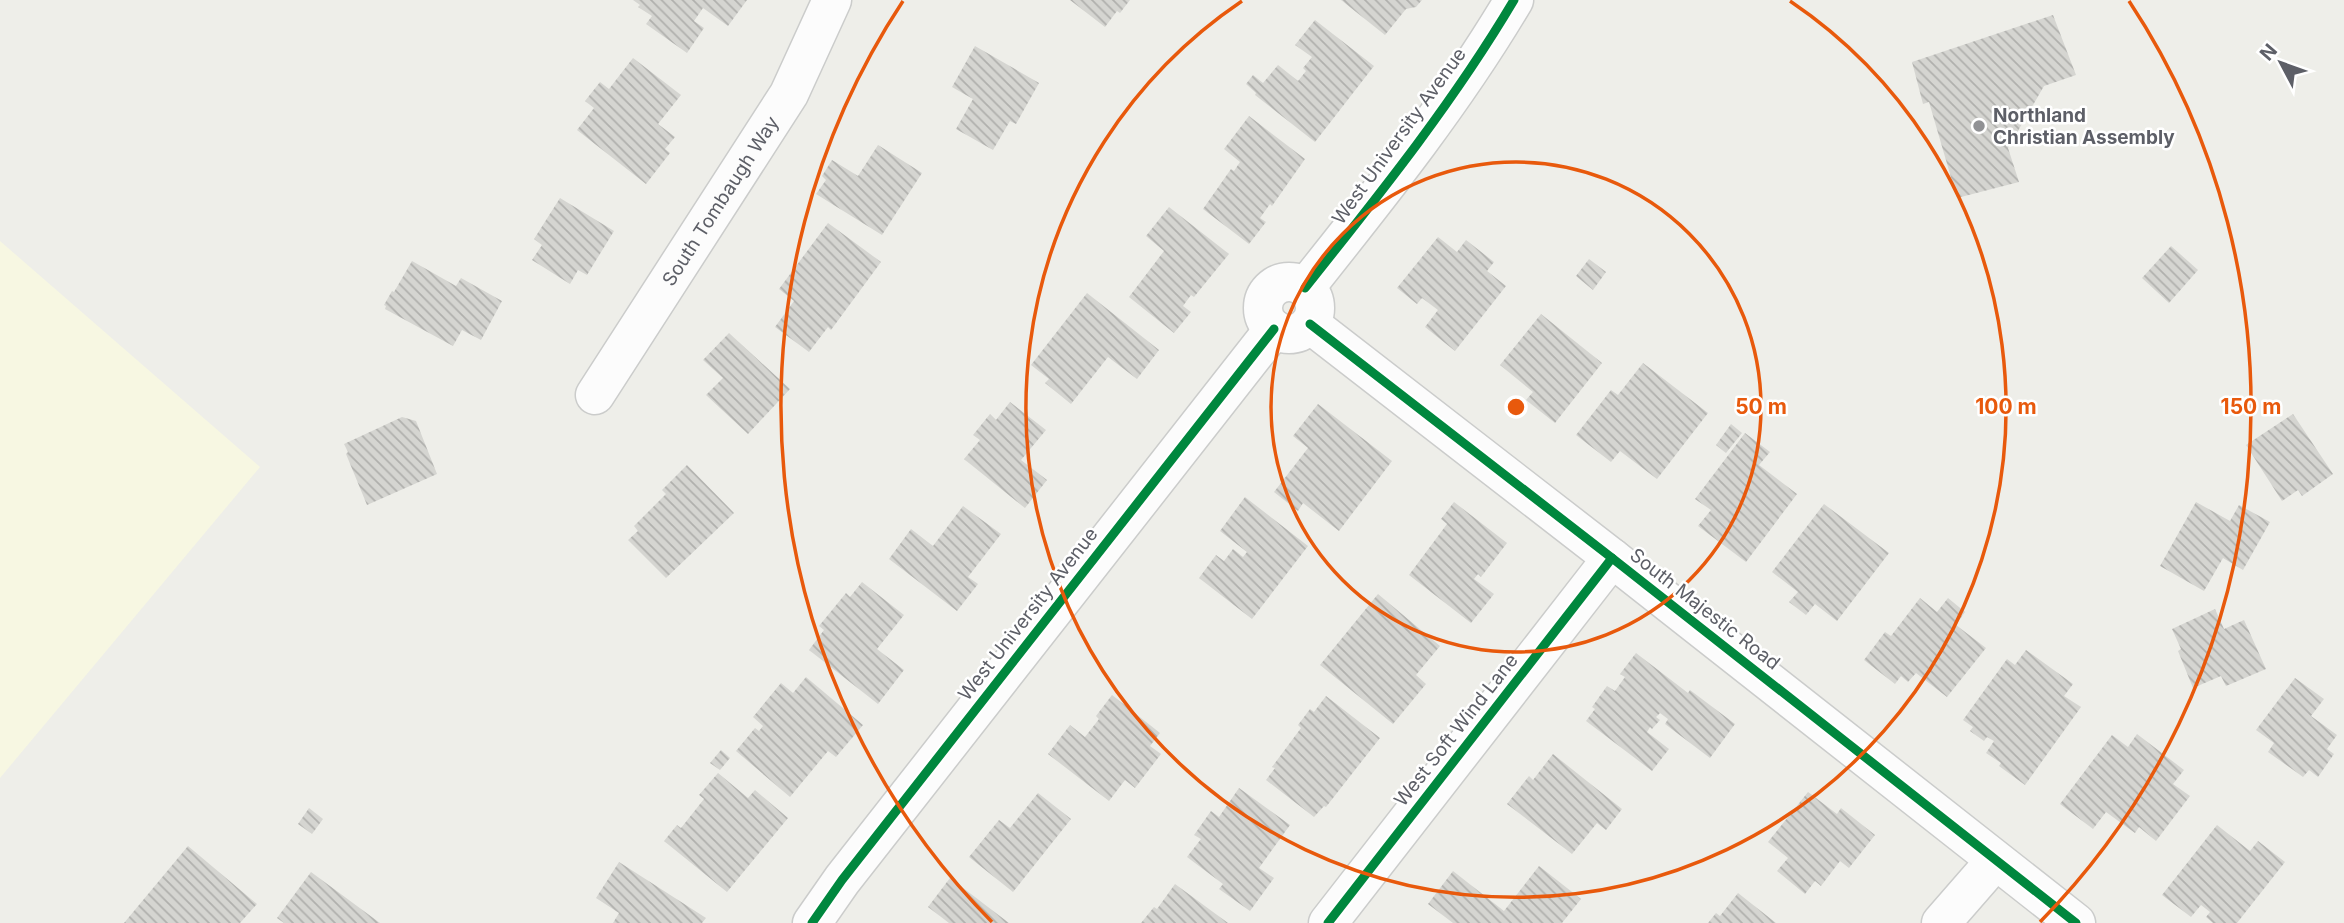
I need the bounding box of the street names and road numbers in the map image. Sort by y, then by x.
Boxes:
street label: West University Avenue [1327,43,1471,229]
street label: South Tombaugh Way [657,111,783,290]
street label: West University Avenue [953,523,1103,705]
street label: South Majestic Road [1625,543,1785,675]
street label: West Soft Wind Lane [1389,649,1523,811]

